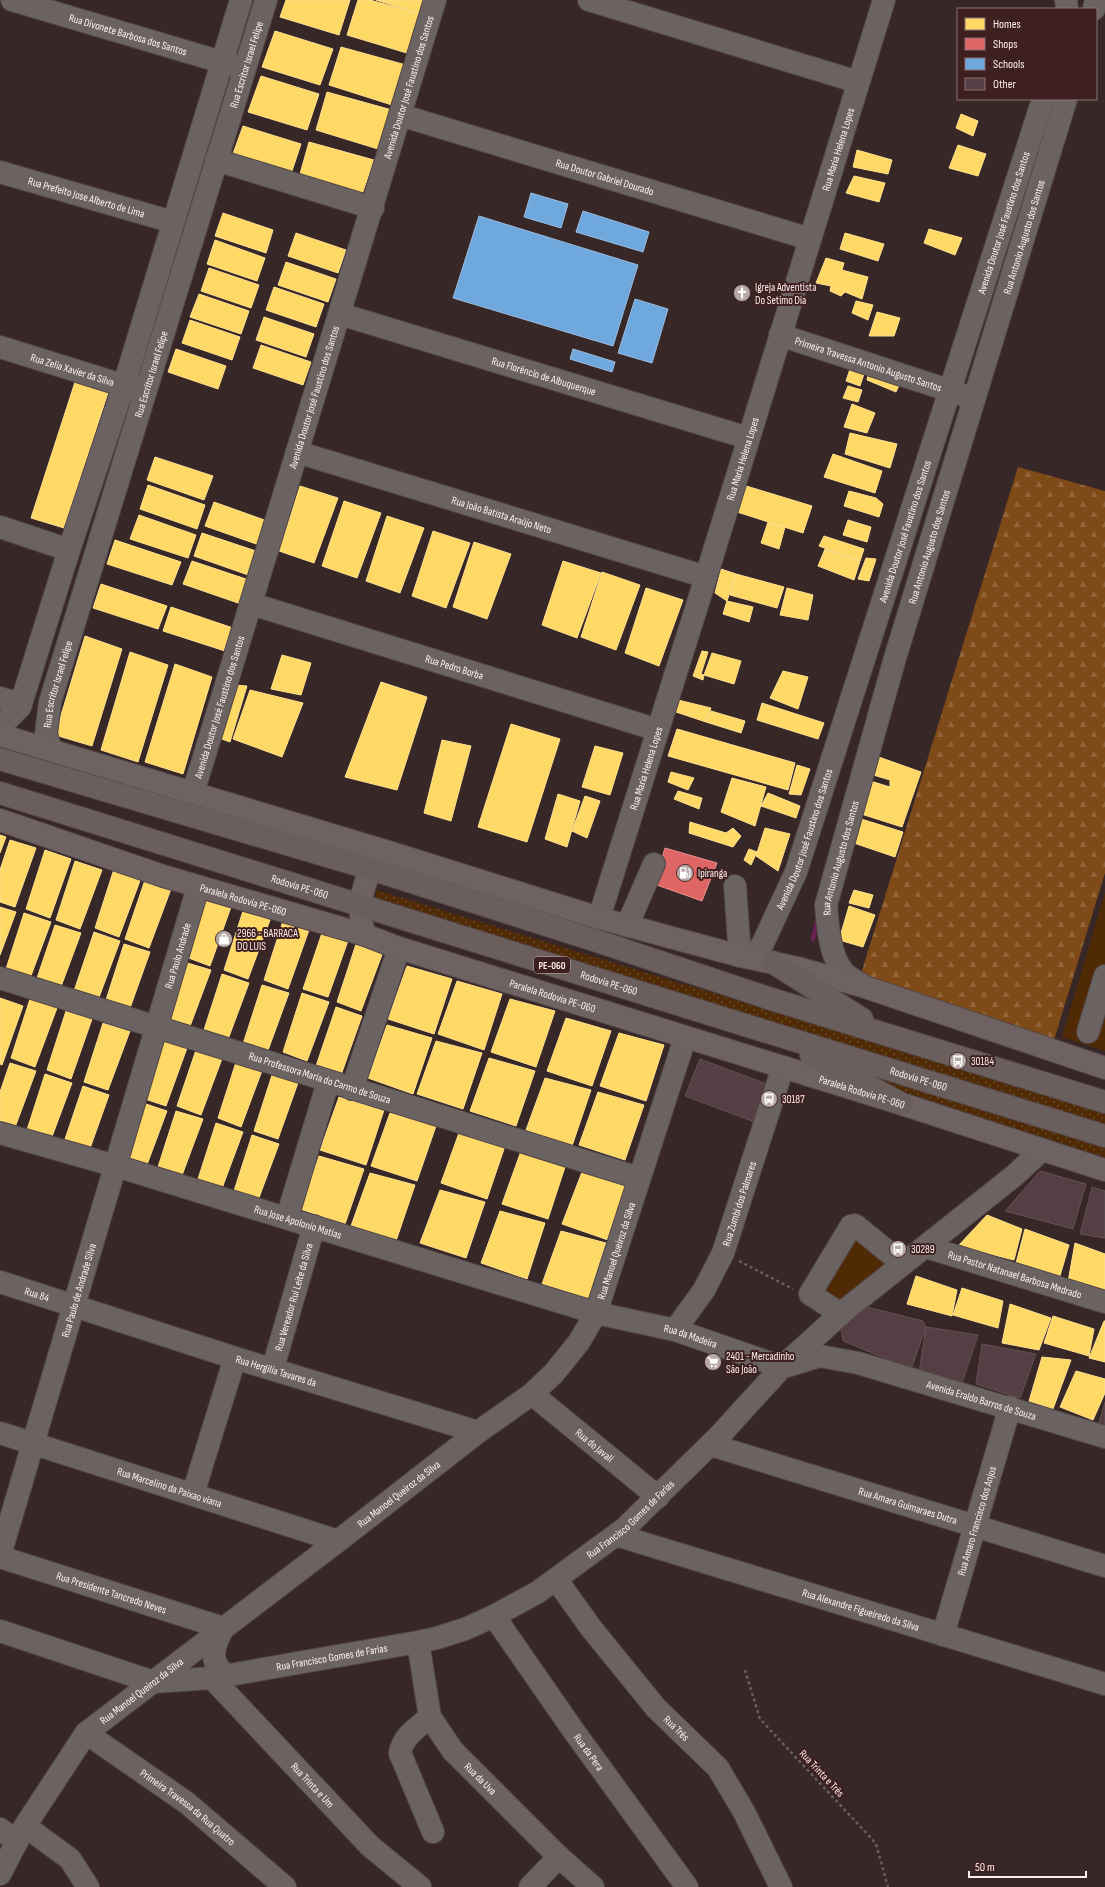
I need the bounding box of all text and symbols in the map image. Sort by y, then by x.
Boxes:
legend [957,8,1097,100]
street label: Rua Divonete Barbosa dos Santos [67,11,188,58]
street label: Avenida Doutor José Faustino dos Santos [381,14,437,161]
text: Homes [993,17,1021,32]
street label: Rua Escritor Israel Felipe [227,20,266,110]
text: Shops [993,37,1018,52]
text: Schools [993,57,1025,72]
text: Other [993,77,1017,92]
street label: Rua Maria Helena Lopes [819,106,857,193]
street label: Avenida Doutor José Faustino dos Santos [975,150,1033,297]
street label: Rua Doutor Gabriel Dourado [554,156,656,199]
street label: Rua Prefeito Jose Alberto de Lima [26,174,146,220]
street label: Rua Antonio Augusto dos Santos [1001,178,1048,296]
place label: Igreja Adventista Do Setimo Dia [755,281,816,307]
church icon: Igreja Adventista Do Setimo Dia [732,283,752,303]
street label: Avenida Doutor José Faustino dos Santos [286,324,342,471]
street label: Rua Escritor Israel Felipe [132,329,171,419]
street label: Primeira Travessa Antonio Augusto Santos [793,334,943,395]
street label: Rua Zelia Xavier da Silva [29,351,116,389]
street label: Rua Florêncio de Albuquerque [490,354,597,398]
street label: Rua Maria Helena Lopes [724,416,762,502]
street label: Avenida Doutor José Faustino dos Santos [876,459,934,605]
street label: Rua Antonio Augusto dos Santos [906,488,953,606]
street label: Rua João Batista Araújo Neto [450,494,554,537]
street label: Avenida Doutor José Faustino dos Santos [192,634,248,781]
street label: Rua Escritor Israel Felipe [41,639,76,729]
street label: Rua Pedro Borba [424,652,485,682]
street label: Rua Maria Helena Lopes [627,725,666,812]
street label: Avenida Doutor José Faustino dos Santos [773,767,836,913]
street label: Rua Antonio Augusto dos Santos [820,799,862,916]
fuel station icon: Ipiranga [675,863,695,883]
place label: Ipiranga [698,867,727,880]
street label: Rodovia PE-060 [270,872,330,902]
street label: Paralela Rodovia PE-060 [198,881,288,919]
street label: Rua Paulo Andrade [162,921,194,990]
place label: 2966 - BARRACA DO LUIS [237,927,298,953]
shop icon: 2966 - BARRACA DO LUIS [214,929,234,949]
road number: PE-060 [534,957,570,973]
street label: Rodovia PE-060 [579,968,639,998]
street label: Paralela Rodovia PE-060 [508,977,597,1016]
street label: Rua Professora Maria do Carmo de Souza [247,1050,392,1107]
bus stop icon: 30184 [948,1051,968,1071]
place label: 30184 [971,1055,994,1068]
street label: Rodovia PE-060 [888,1064,949,1094]
street label: Paralela Rodovia PE-060 [817,1073,907,1112]
bus stop icon: 30187 [759,1089,779,1109]
place label: 30187 [782,1093,805,1106]
street label: Rua Zumbi dos Palmares [720,1159,759,1248]
street label: Rua Manoel Queiroz da Silva [595,1201,638,1301]
street label: Rua Jose Apolonio Matias [253,1203,343,1242]
bus stop icon: 30289 [888,1239,908,1259]
street label: Rua Paulo de Andrade Silva [59,1242,99,1339]
street label: Rua Vereador Rui Leite da Silva [272,1242,316,1352]
place label: 30289 [911,1243,935,1256]
street label: Rua Pastor Natanael Barbosa Medrado [946,1248,1084,1302]
street label: Rua 84 [23,1284,51,1305]
street label: Rua da Madeira [663,1322,719,1351]
place label: 2401 - Mercadinho São João [726,1350,795,1376]
supermarket icon: 2401 - Mercadinho São João [703,1352,723,1372]
street label: Rua Hergilia Tavares da [234,1353,318,1389]
street label: Avenida Eraldo Barros de Souza [924,1378,1038,1423]
street label: Rua do Javali [573,1426,616,1465]
street label: Rua Manoel Queiroz da Silva [355,1458,443,1530]
street label: Rua Marcelino da Paixao viana [115,1465,223,1510]
street label: Rua Amaro Francisco dos Anjos [955,1465,999,1577]
street label: Rua Francisco Gomes de Farias [584,1477,677,1561]
street label: Rua Amara Guimaraes Dutra [857,1485,959,1527]
street label: Rua Presidente Tancredo Neves [55,1569,168,1617]
street label: Rua Alexandre Figueiredo da Silva [801,1586,921,1634]
street label: Rua Francisco Gomes de Farias [275,1641,389,1674]
street label: Rua Manoel Queiroz da Silva [97,1655,186,1727]
street label: Rua Três [661,1713,692,1744]
street label: Rua da Pera [571,1731,606,1773]
street label: Rua Trinta e Três [797,1747,847,1800]
street label: Rua Trinta e Um [288,1760,337,1811]
street label: Rua da Uva [461,1760,499,1798]
street label: Primeira Travessa da Rua Quatro [137,1766,238,1849]
scale bar [969,1853,1086,1879]
text: 50 m [975,1860,995,1875]

